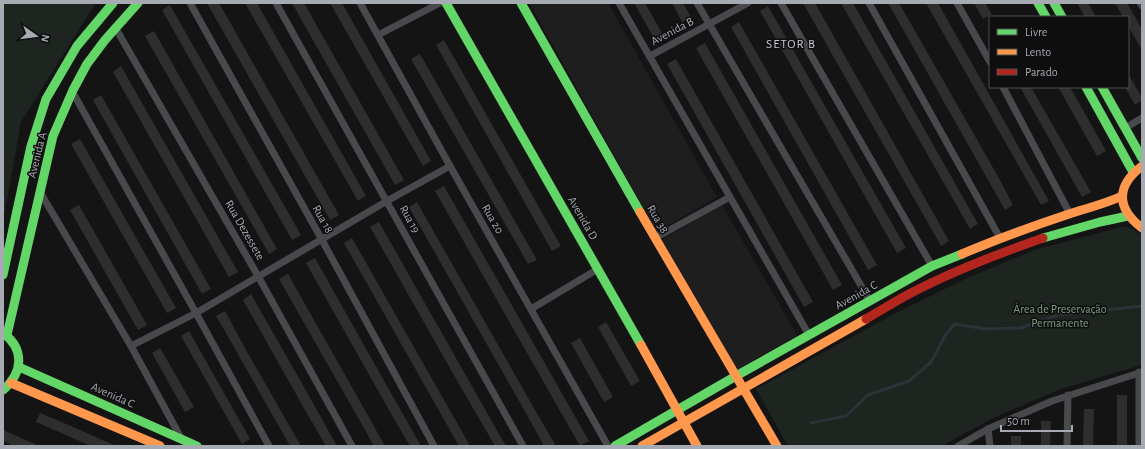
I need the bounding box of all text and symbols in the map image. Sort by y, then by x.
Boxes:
street label: Avenida B [649,15,695,47]
north arrow [16,16,56,56]
legend [989,16,1129,88]
text: Livre [1025,26,1047,38]
text: N [39,33,51,43]
district label: SETOR B [766,38,816,51]
text: Lento [1025,46,1051,58]
text: Parado [1025,66,1058,78]
street label: Avenida A [26,131,49,179]
street label: Avenida D [566,194,600,242]
street label: Rua Dezessete [223,198,267,262]
street label: Rua 20 [480,202,506,236]
street label: Rua 18 [311,203,336,235]
street label: Rua 19 [398,203,423,235]
street label: Rua 38 [645,203,671,236]
street label: Avenida C [833,279,879,311]
park label: Área de Preservação Permanente [1013,302,1107,329]
street label: Avenida C [89,380,137,410]
scale bar [1001,407,1072,433]
text: 50 m [1007,415,1030,427]

